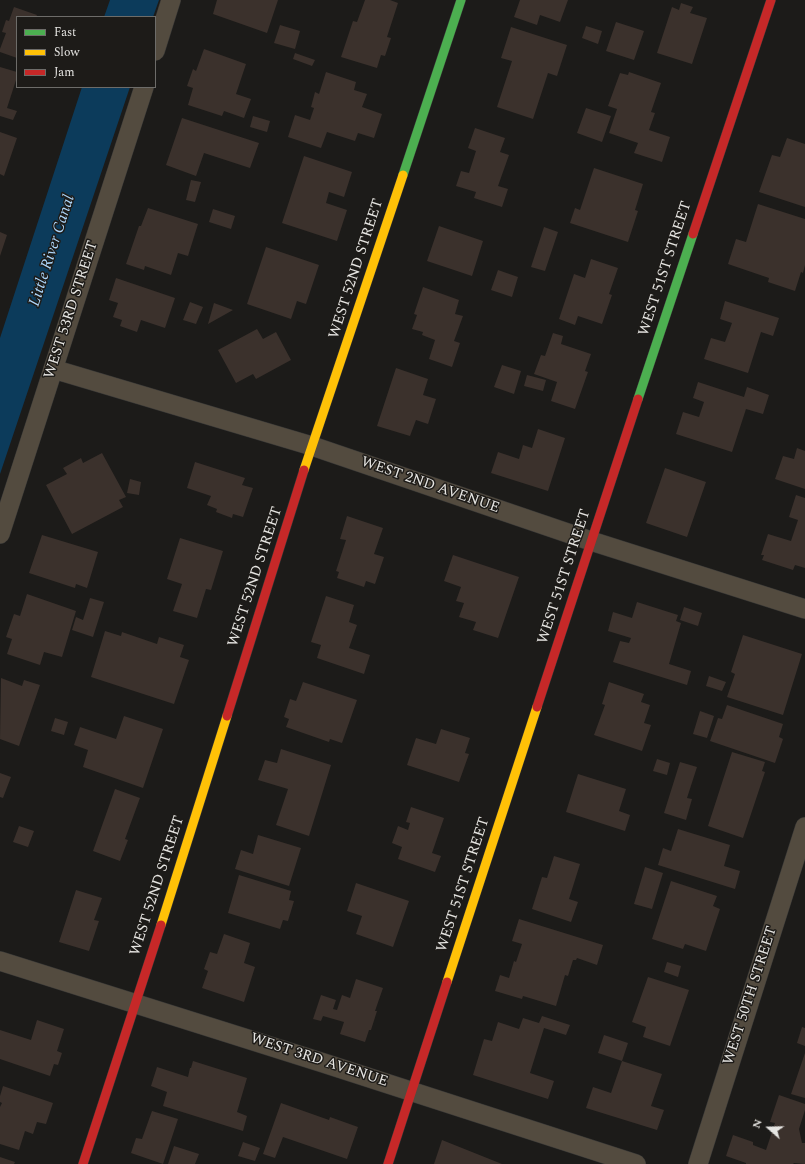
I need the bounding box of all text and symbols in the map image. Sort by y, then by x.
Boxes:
legend [16,16,156,88]
text: Fast [54,23,76,42]
text: Slow [54,43,79,62]
text: Jam [54,63,75,82]
water label: Little River Canal [26,193,80,309]
street label: WEST 52ND STREET [326,197,388,341]
street label: WEST 51ST STREET [636,199,696,339]
street label: WEST 53RD STREET [41,239,103,381]
street label: WEST 2ND AVENUE [358,454,502,518]
street label: WEST 52ND STREET [225,505,287,649]
street label: WEST 51ST STREET [535,507,595,647]
street label: WEST 52ND STREET [127,814,189,958]
street label: WEST 51ST STREET [434,815,494,955]
street label: WEST 50TH STREET [720,924,782,1068]
street label: WEST 3RD AVENUE [248,1030,390,1092]
north arrow [749,1108,789,1148]
text: N [748,1117,767,1131]

